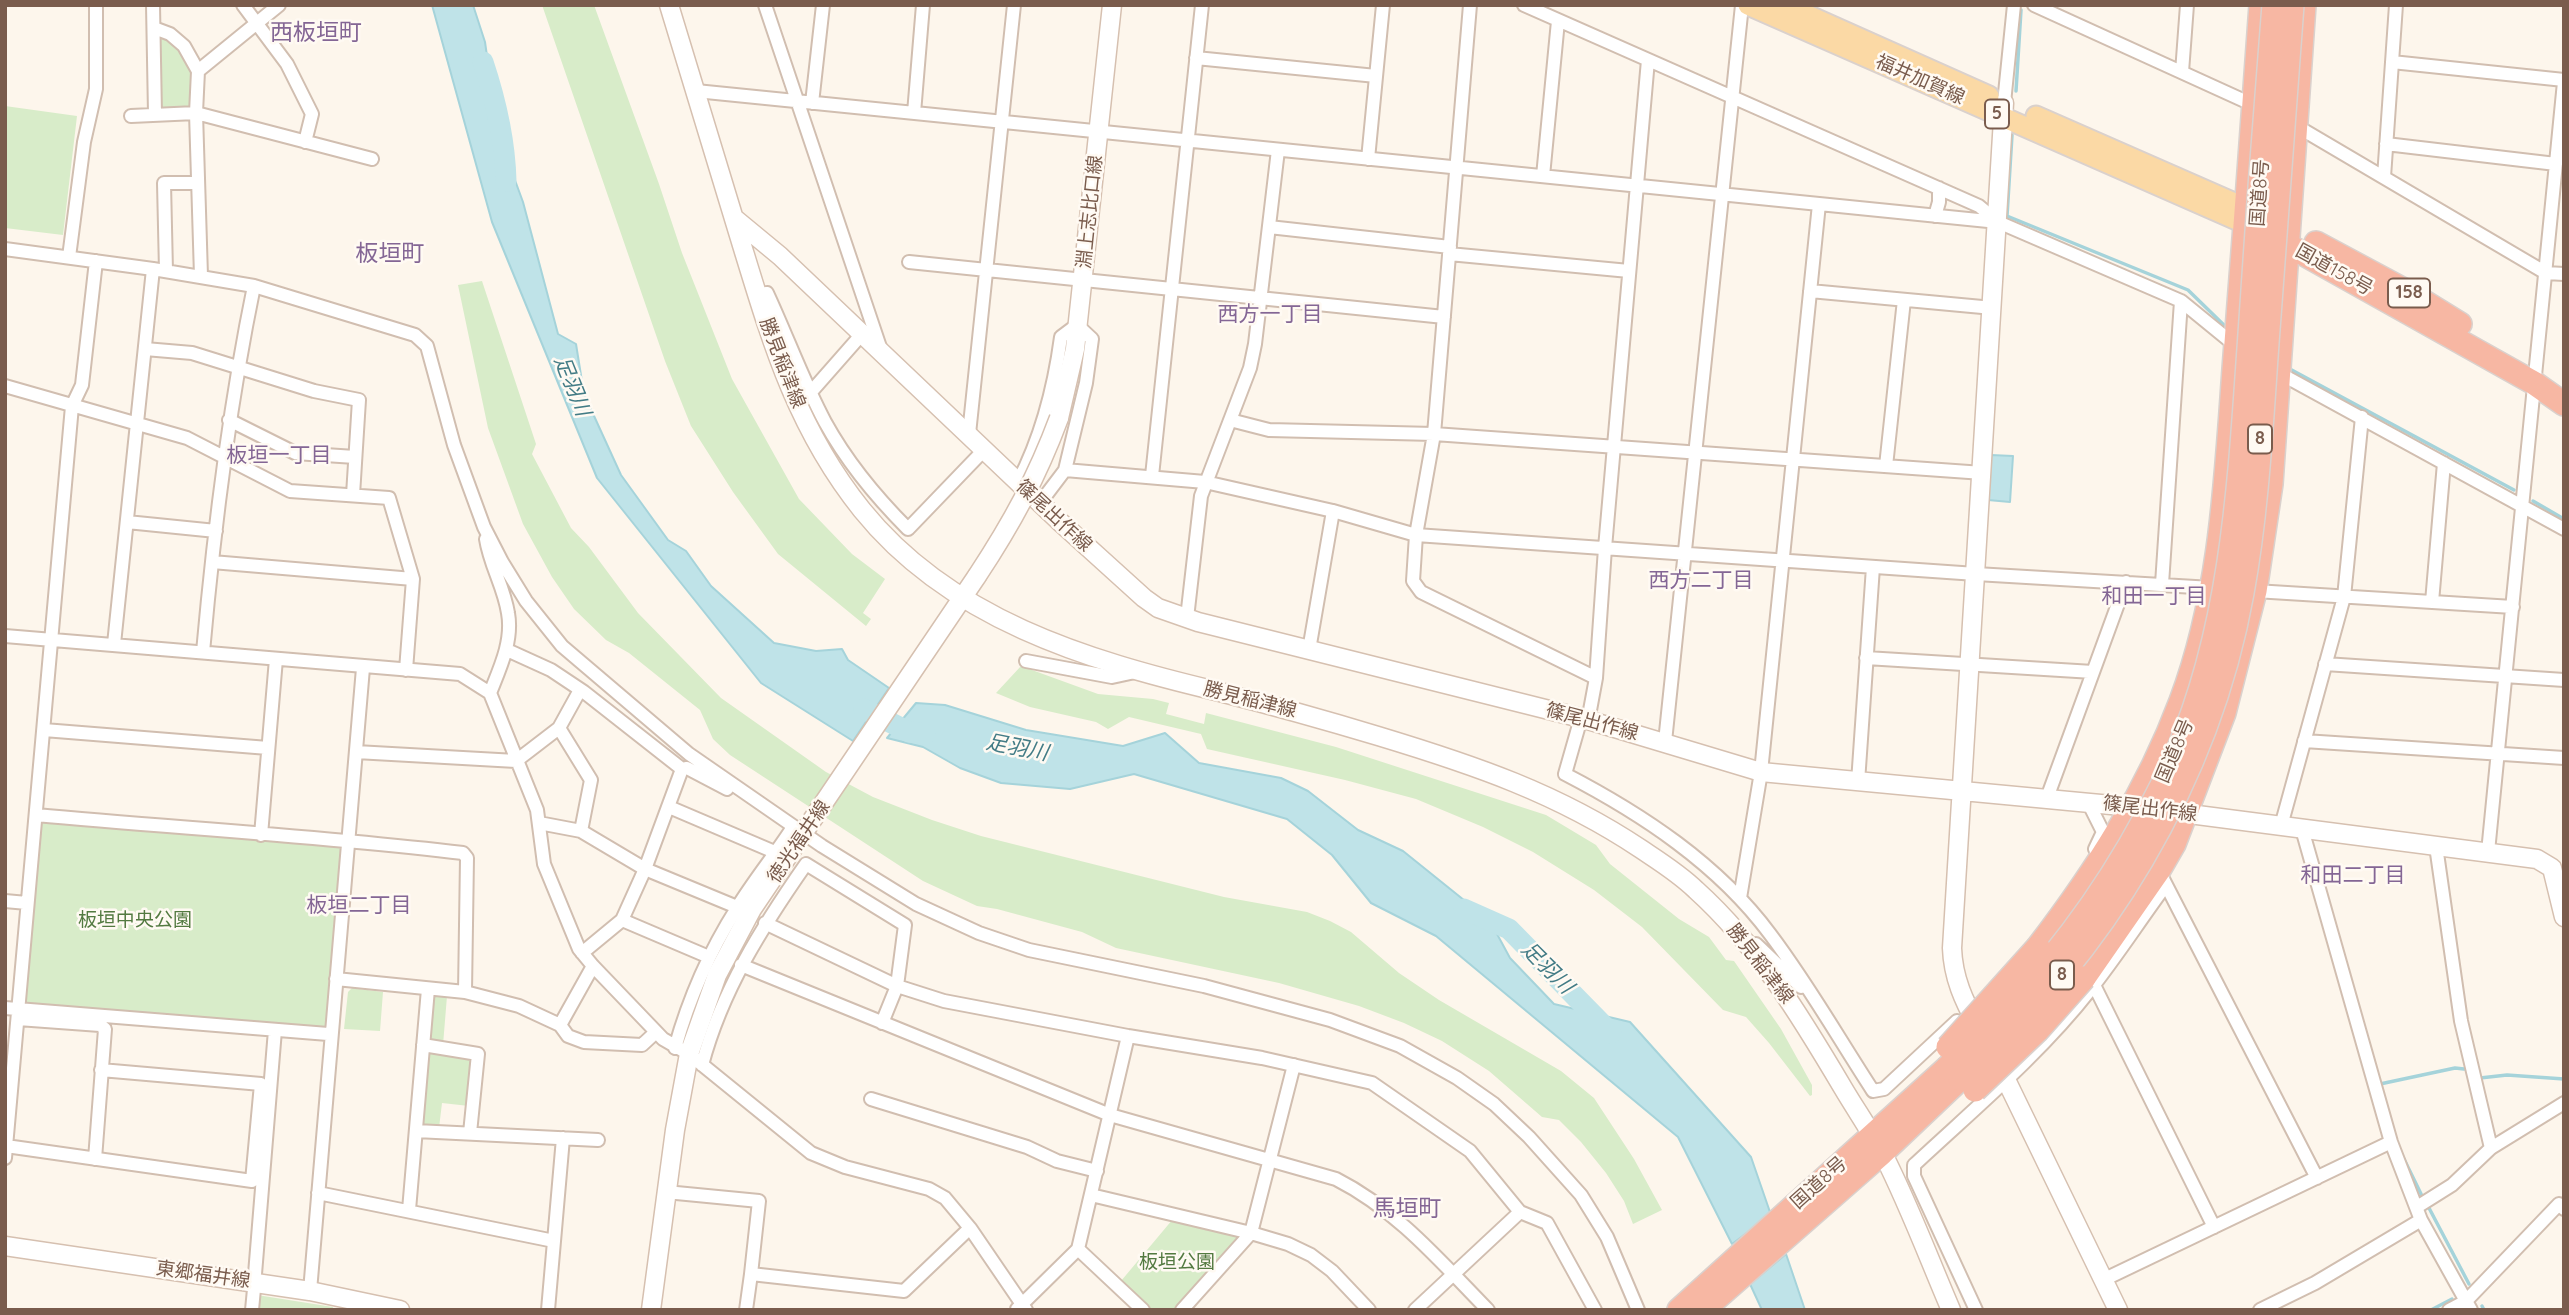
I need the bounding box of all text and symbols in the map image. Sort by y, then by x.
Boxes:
district label: 西板垣町 [270,19,362,47]
street label: 福井加賀線 [1872,50,1968,110]
road number: 5 [1985,100,2009,128]
street label: 淵上志比口線 [1073,154,1107,270]
street label: 国道8号 [2246,159,2274,227]
district label: 板垣町 [356,240,424,268]
street label: 国道158号 [2291,240,2377,300]
road number: 158 [2388,278,2430,307]
district label: 西方一丁目 [1218,302,1322,328]
street label: 勝見稲津線 [754,315,810,411]
water label: 足羽川 [549,352,595,420]
road number: 8 [2248,424,2272,454]
district label: 板垣一丁目 [227,443,331,469]
street label: 篠尾出作線 [1011,475,1097,557]
district label: 西方二丁目 [1649,568,1753,594]
district label: 和田一丁目 [2102,584,2206,610]
street label: 勝見稲津線 [1201,677,1299,723]
street label: 篠尾出作線 [1543,699,1641,745]
street label: 国道8号 [2151,716,2199,786]
water label: 足羽川 [984,730,1050,766]
street label: 篠尾出作線 [2101,792,2199,826]
street label: 徳光福井線 [763,796,835,888]
district label: 和田二丁目 [2301,863,2405,889]
district label: 板垣二丁目 [307,893,411,919]
park label: 板垣中央公園 [78,909,192,931]
street label: 勝見稲津線 [1722,920,1798,1008]
water label: 足羽川 [1516,937,1578,999]
road number: 8 [2050,960,2074,990]
street label: 国道8号 [1786,1152,1852,1214]
district label: 馬垣町 [1373,1195,1441,1223]
park label: 板垣公園 [1139,1251,1215,1273]
street label: 東郷福井線 [154,1257,252,1293]

